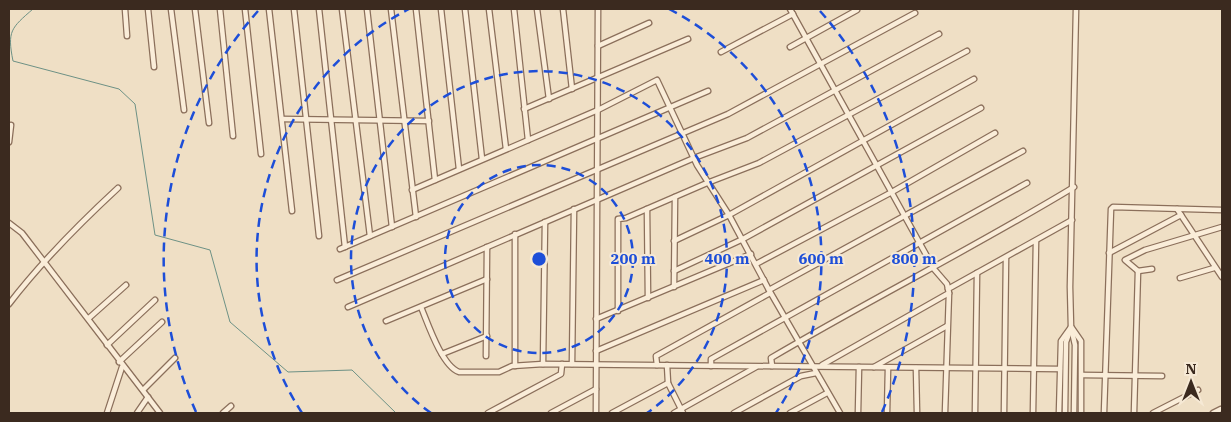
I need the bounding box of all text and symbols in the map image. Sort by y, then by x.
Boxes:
text: 200 m [610,249,656,268]
text: 400 m [704,249,750,268]
text: 600 m [798,249,844,268]
text: 800 m [891,249,937,268]
centre of rings [530,250,548,268]
north arrow [1166,357,1216,407]
text: N [1185,360,1197,378]

